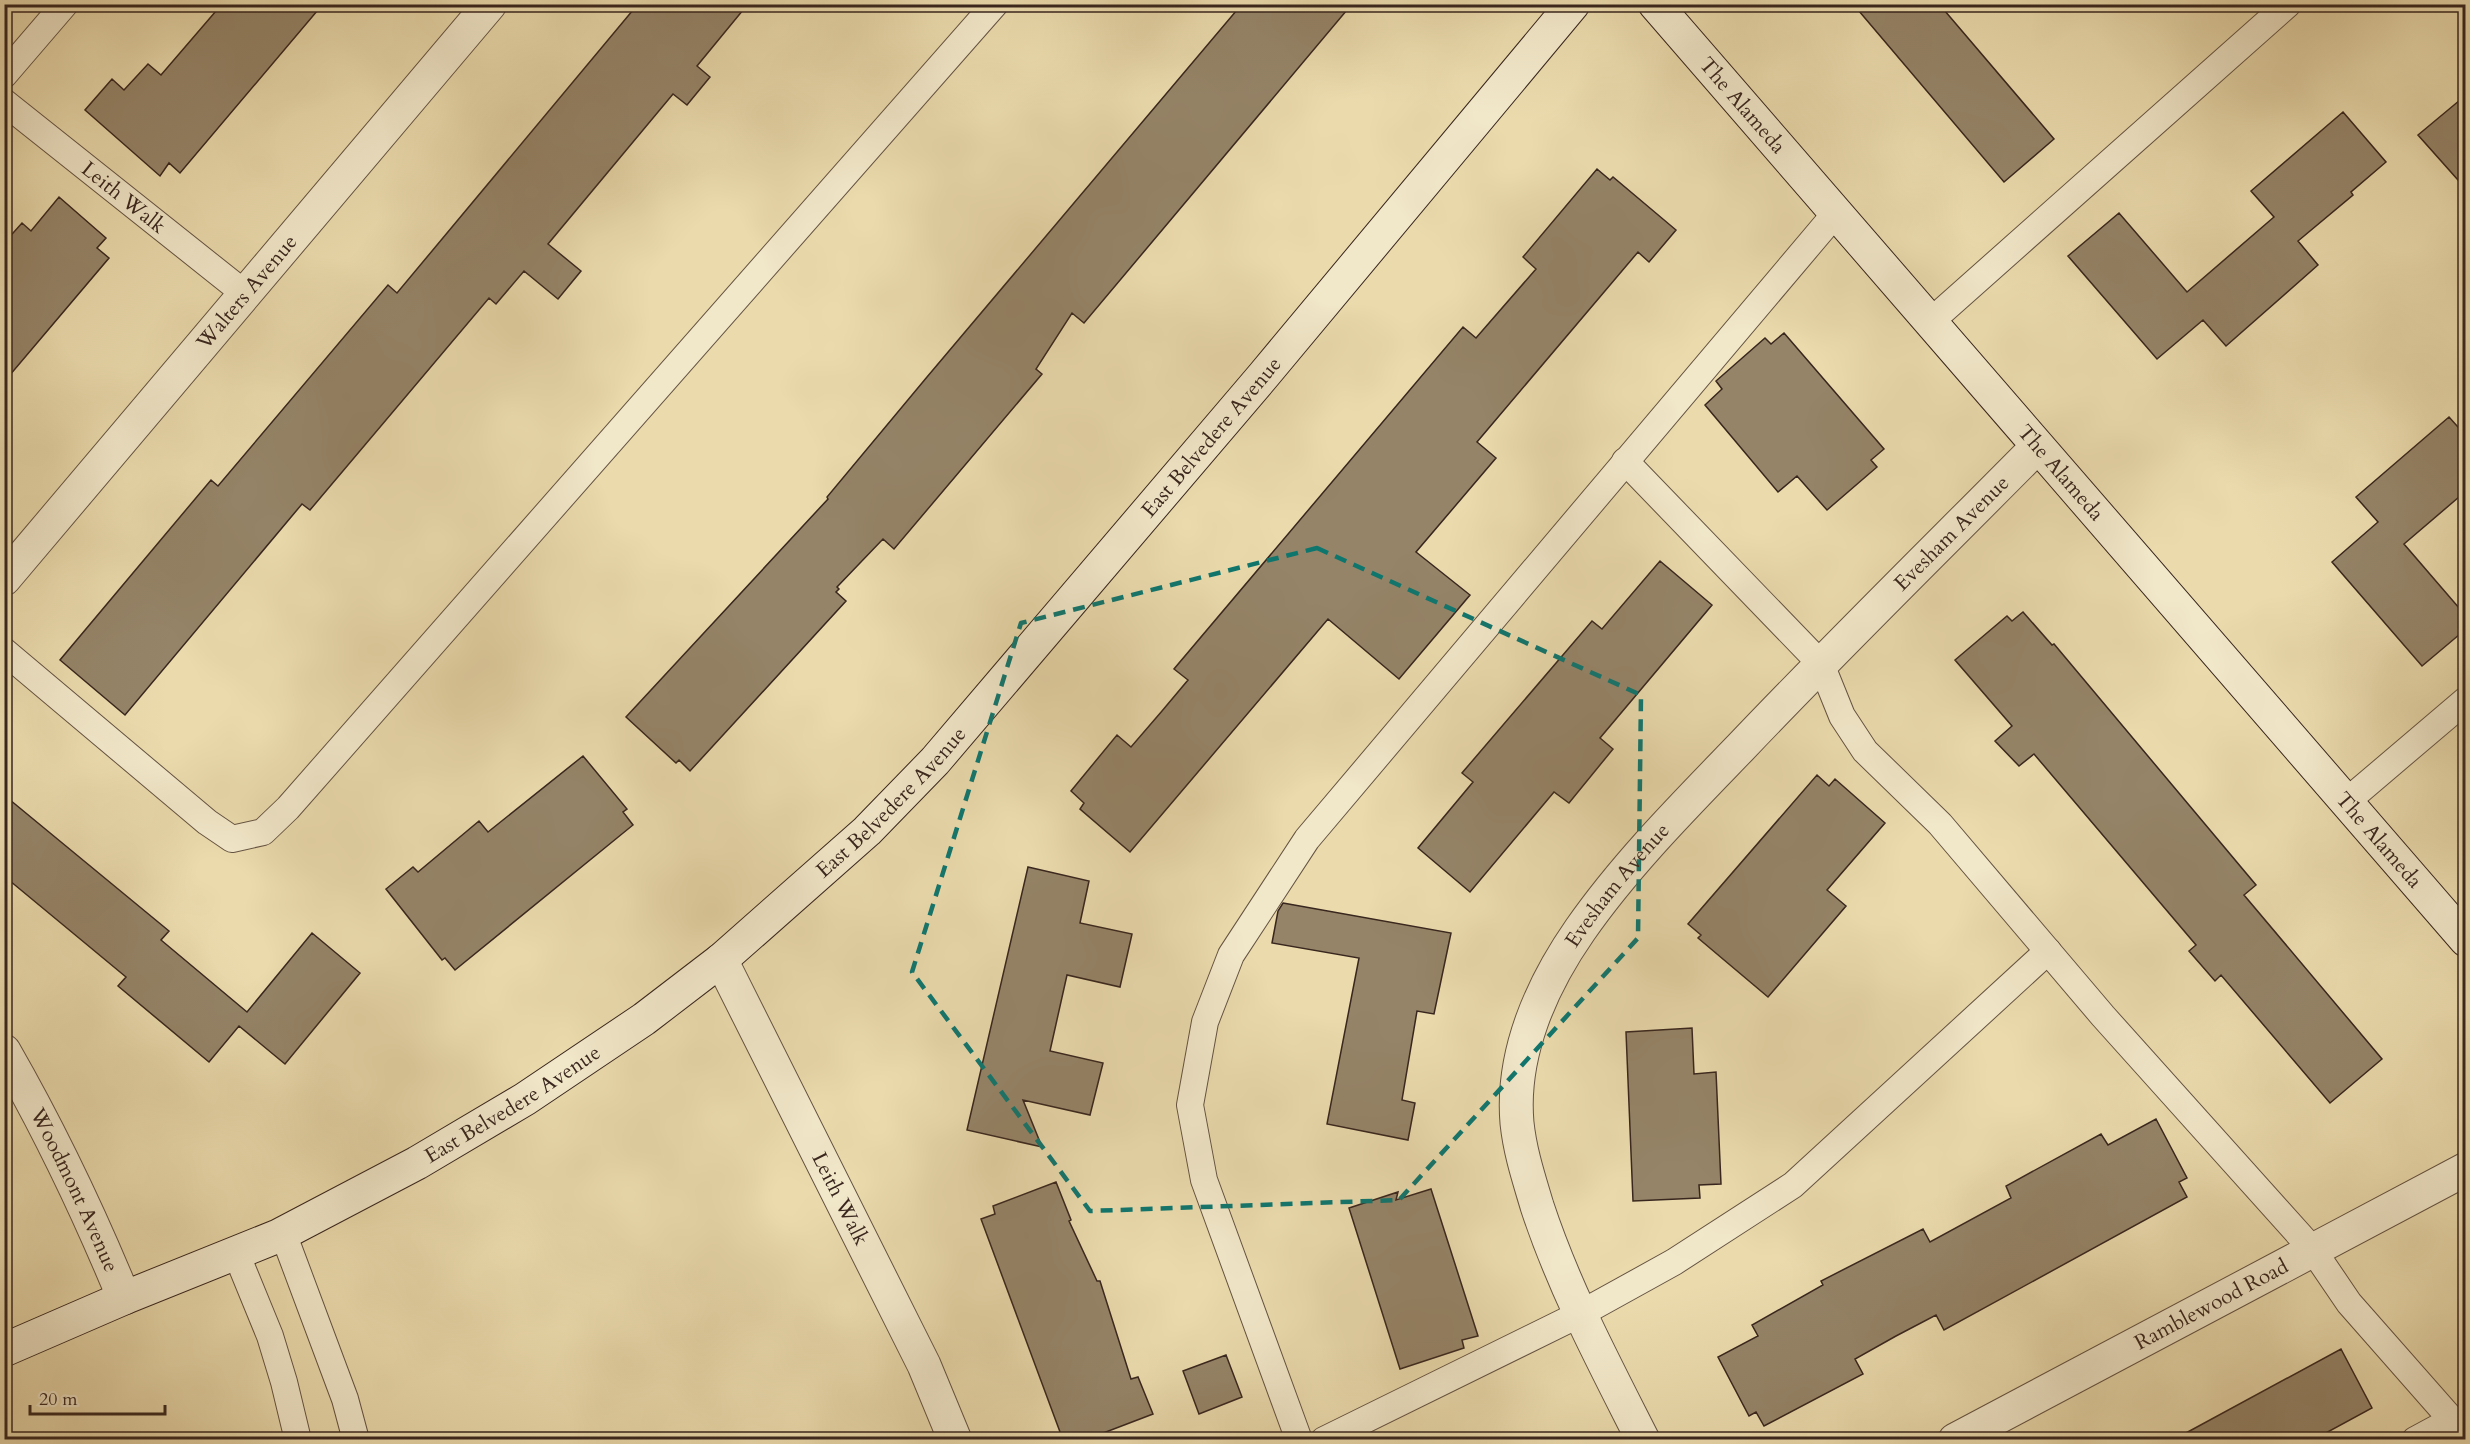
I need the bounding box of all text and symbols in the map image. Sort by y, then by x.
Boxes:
street label: The Alameda [1692,51,1792,160]
street label: Leith Walk [75,155,172,241]
street label: Walters Avenue [189,228,304,357]
street label: East Belvedere Avenue [1135,351,1288,524]
street label: The Alameda [2011,418,2111,527]
street label: Evesham Avenue [1888,469,2016,597]
street label: East Belvedere Avenue [810,721,973,884]
street label: The Alameda [2329,786,2429,895]
street label: Evesham Avenue [1558,817,1676,953]
street label: East Belvedere Avenue [419,1038,606,1170]
street label: Woodmont Avenue [22,1102,125,1277]
street label: Leith Walk [805,1147,876,1251]
street label: Ramblewood Road [2129,1252,2293,1357]
scale bar [30,1378,165,1416]
text: 20 m [39,1387,78,1412]

